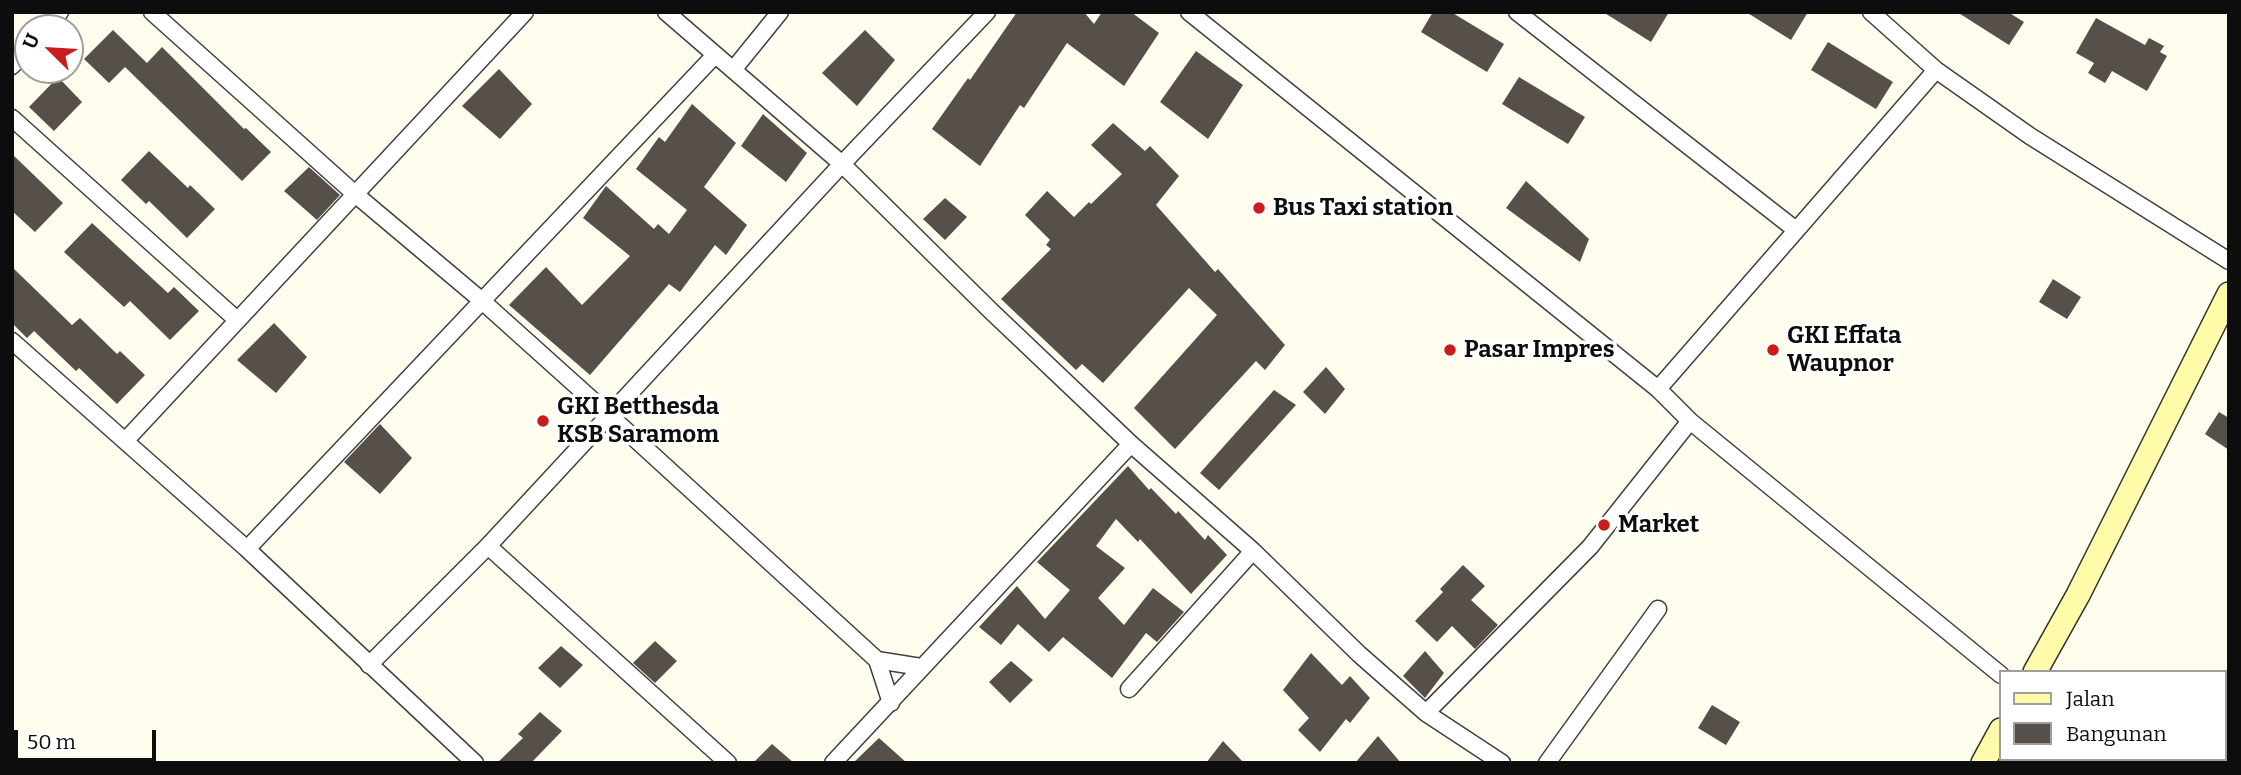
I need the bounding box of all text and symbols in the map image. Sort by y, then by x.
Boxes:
north arrow [14,14,84,84]
text: U [18,30,45,52]
place label: Bus Taxi station [1273,194,1453,222]
marker: Bus Taxi station [1251,200,1267,216]
place label: GKI Effata Waupnor [1787,322,1901,378]
place label: Pasar Impres [1464,336,1615,364]
marker: Pasar Impres [1442,342,1458,358]
marker: GKI Effata Waupnor [1765,342,1781,358]
place label: GKI Betthesda KSB Saramom [557,393,719,449]
marker: GKI Betthesda KSB Saramom [535,413,551,429]
place label: Market [1618,511,1699,539]
marker: Market [1596,517,1612,533]
legend [2000,670,2227,761]
text: Jalan [2066,686,2115,712]
scale bar [18,716,159,760]
text: Bangunan [2066,721,2167,747]
text: 50 m [27,729,76,755]

